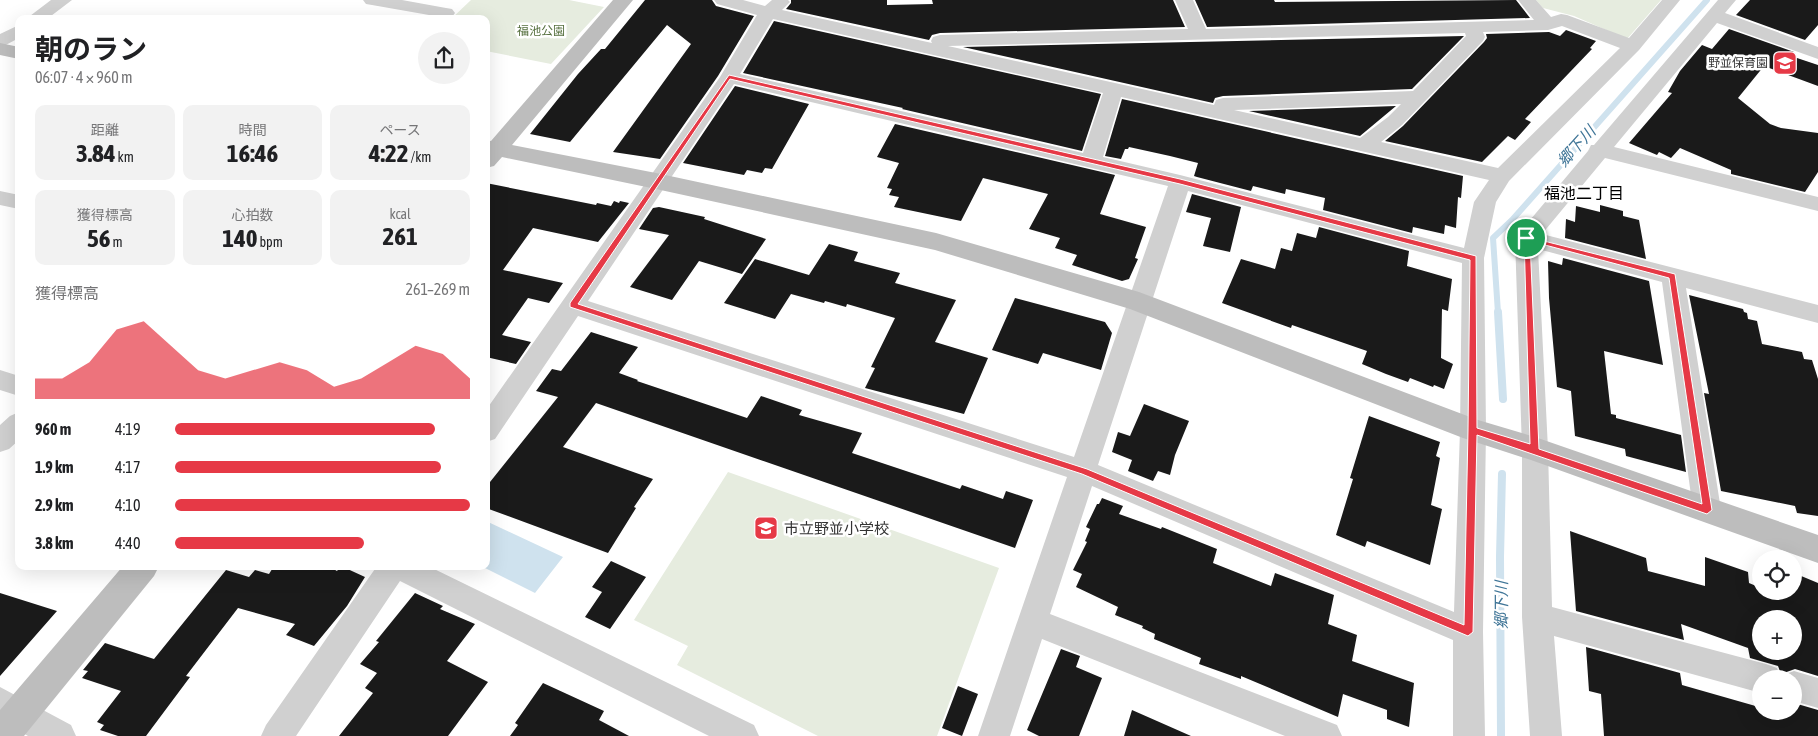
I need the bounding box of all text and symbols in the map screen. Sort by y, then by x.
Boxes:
park label: 福池公園 [517,24,565,38]
button: share [418,32,470,84]
text: 朝のラン [35,33,147,65]
school or university icon: 野並保育園 [1772,50,1798,76]
place label: 野並保育園 [1708,56,1768,70]
text: 06:07 · 4 × 960 m [35,68,133,86]
water label: 郷下川 [1553,121,1600,170]
text: 距離 [91,122,119,138]
text: 時間 [238,122,266,138]
text: ペース [380,122,421,138]
text: 3.84 [76,139,116,167]
text: 16:46 [227,139,278,167]
text: 4:22 [369,139,409,167]
text: km [116,149,134,165]
text: /km [409,149,431,165]
district label: 福池二丁目 [1544,184,1624,202]
text: kcal [390,206,411,222]
text: 獲得標高 [77,207,133,223]
text: 心拍数 [231,207,273,223]
pin [1505,217,1547,259]
text: 261 [383,222,418,250]
text: 56 [87,224,111,252]
text: 140 [222,224,257,252]
icon: arrive [1512,224,1540,252]
text: m [111,234,123,250]
text: bpm [257,234,283,250]
text: 261–269 m [406,280,470,298]
text: 獲得標高 [35,284,99,302]
text: 960 m [35,420,71,438]
text: 4:19 [115,420,140,438]
text: 1.9 km [35,458,74,476]
text: 4:17 [115,458,140,476]
text: 2.9 km [35,496,74,514]
text: 4:10 [115,496,140,514]
school or university icon: 市立野並小学校 [753,515,779,541]
place label: 市立野並小学校 [784,520,889,537]
text: 3.8 km [35,534,74,552]
text: 4:40 [115,534,140,552]
map controls [1752,550,1802,720]
button: locate [1752,550,1802,600]
water label: 郷下川 [1492,579,1510,629]
button: + [1752,610,1802,660]
button: − [1752,670,1802,720]

